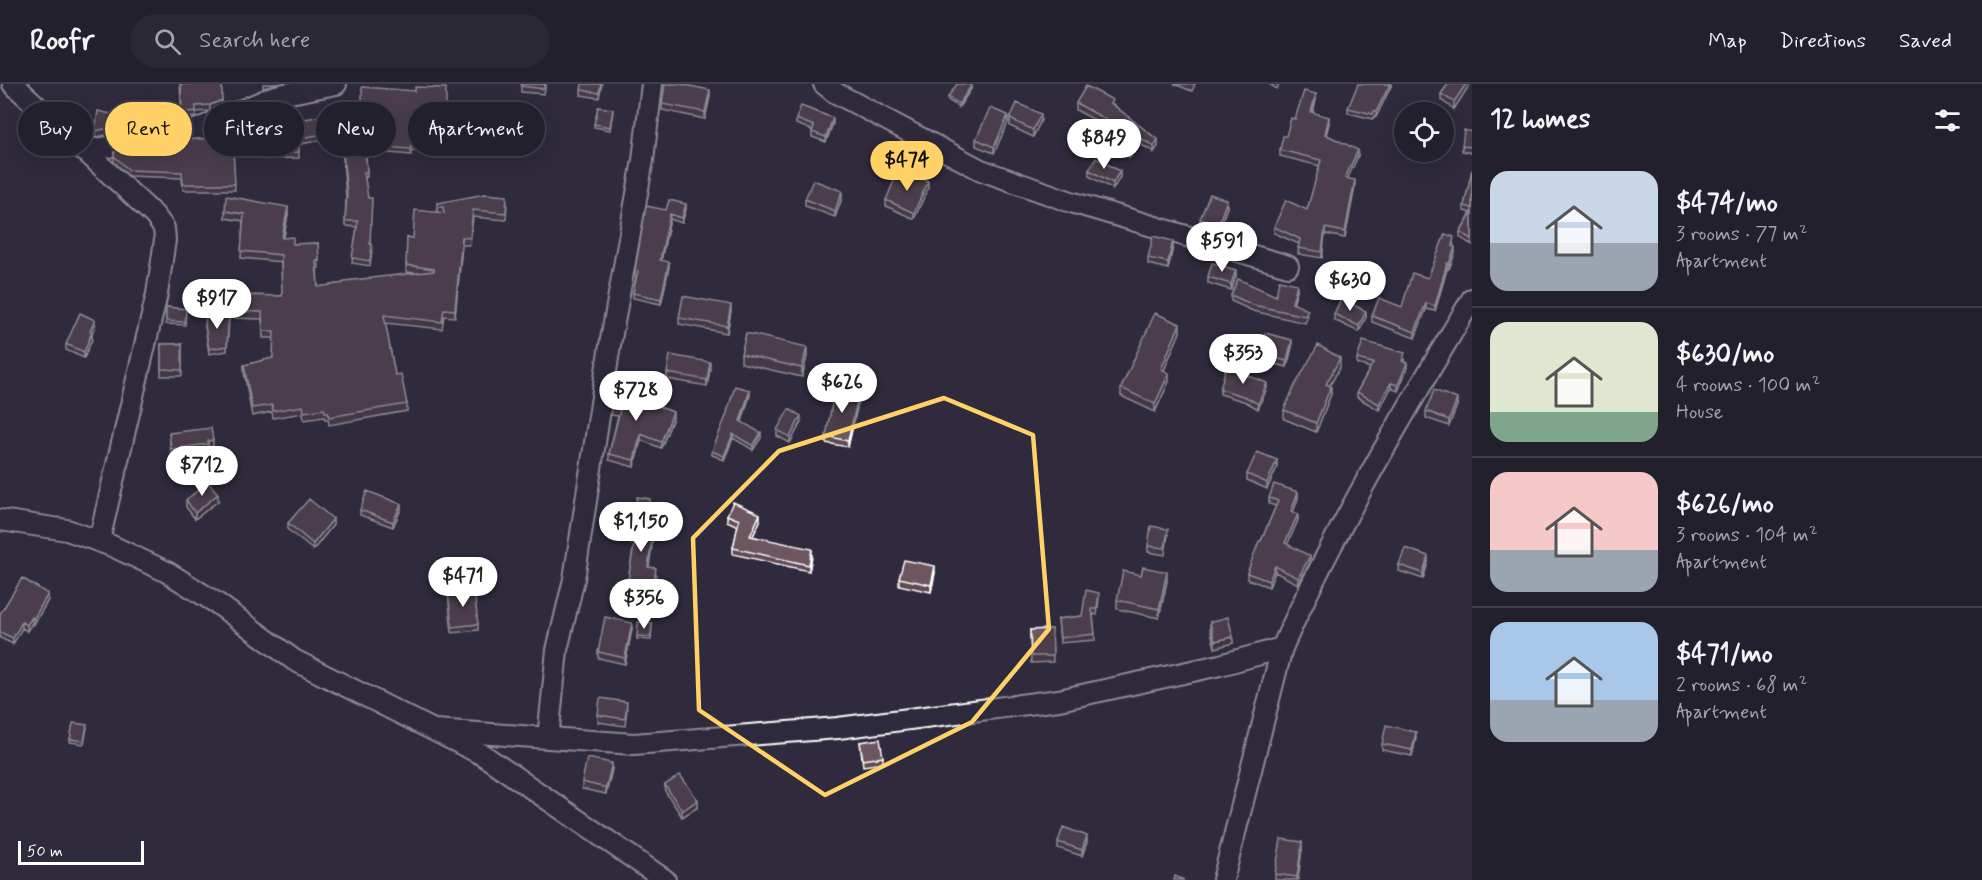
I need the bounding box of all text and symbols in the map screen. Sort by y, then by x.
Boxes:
search box [130,14,550,68]
text: Roofr [30,23,94,60]
icon: search [151,25,184,58]
text: Search here [199,27,310,55]
text: Map [1708,27,1747,55]
text: Directions [1780,27,1866,55]
text: Saved [1899,27,1952,55]
chip: Buy [18,102,93,156]
chip: Rent [105,102,192,156]
chip: Filters [204,102,304,156]
chip: New [316,102,396,156]
chip: Apartment [408,102,545,156]
map controls [1394,102,1454,162]
button: locate [1394,102,1454,162]
text: 12 homes [1490,103,1590,137]
icon: filters [1931,104,1964,137]
pin: $849 [1068,119,1140,170]
text: $849 [1081,125,1127,152]
pin: $474 [871,141,943,192]
text: $474 [884,147,930,174]
text: $474/mo [1676,187,1778,221]
icon: home [1538,195,1610,267]
text: 3 rooms · 77 m² [1676,221,1808,248]
pin: $591 [1186,222,1258,273]
text: $591 [1200,228,1244,255]
text: Apartment [1676,248,1767,275]
pin: $630 [1314,261,1386,312]
text: $630 [1329,267,1371,294]
pin: $917 [181,279,253,330]
text: $917 [196,285,238,312]
pin: $353 [1207,334,1279,385]
text: $630/mo [1676,338,1774,372]
text: $353 [1223,340,1263,367]
icon: home [1538,346,1610,418]
pin: $626 [806,363,878,414]
text: $626 [821,369,863,396]
pin: $728 [600,371,672,422]
text: 4 rooms · 100 m² [1676,372,1820,399]
text: $728 [613,377,659,404]
text: House [1676,399,1723,426]
pin: $712 [166,446,238,497]
text: $712 [180,452,224,479]
text: $626/mo [1676,488,1774,522]
icon: home [1538,496,1610,568]
pin: $1,150 [592,502,690,553]
text: $1,150 [613,508,669,535]
text: 3 rooms · 104 m² [1676,522,1818,549]
text: Apartment [1676,549,1767,576]
pin: $471 [427,557,499,608]
text: $471 [442,563,484,590]
pin: $356 [608,579,680,630]
text: $356 [624,585,664,612]
text: $471/mo [1676,638,1773,672]
icon: home [1538,646,1610,718]
text: 2 rooms · 68 m² [1676,672,1807,699]
text: Apartment [1676,699,1767,726]
scale bar [18,838,144,866]
text: 50 m [27,841,63,862]

